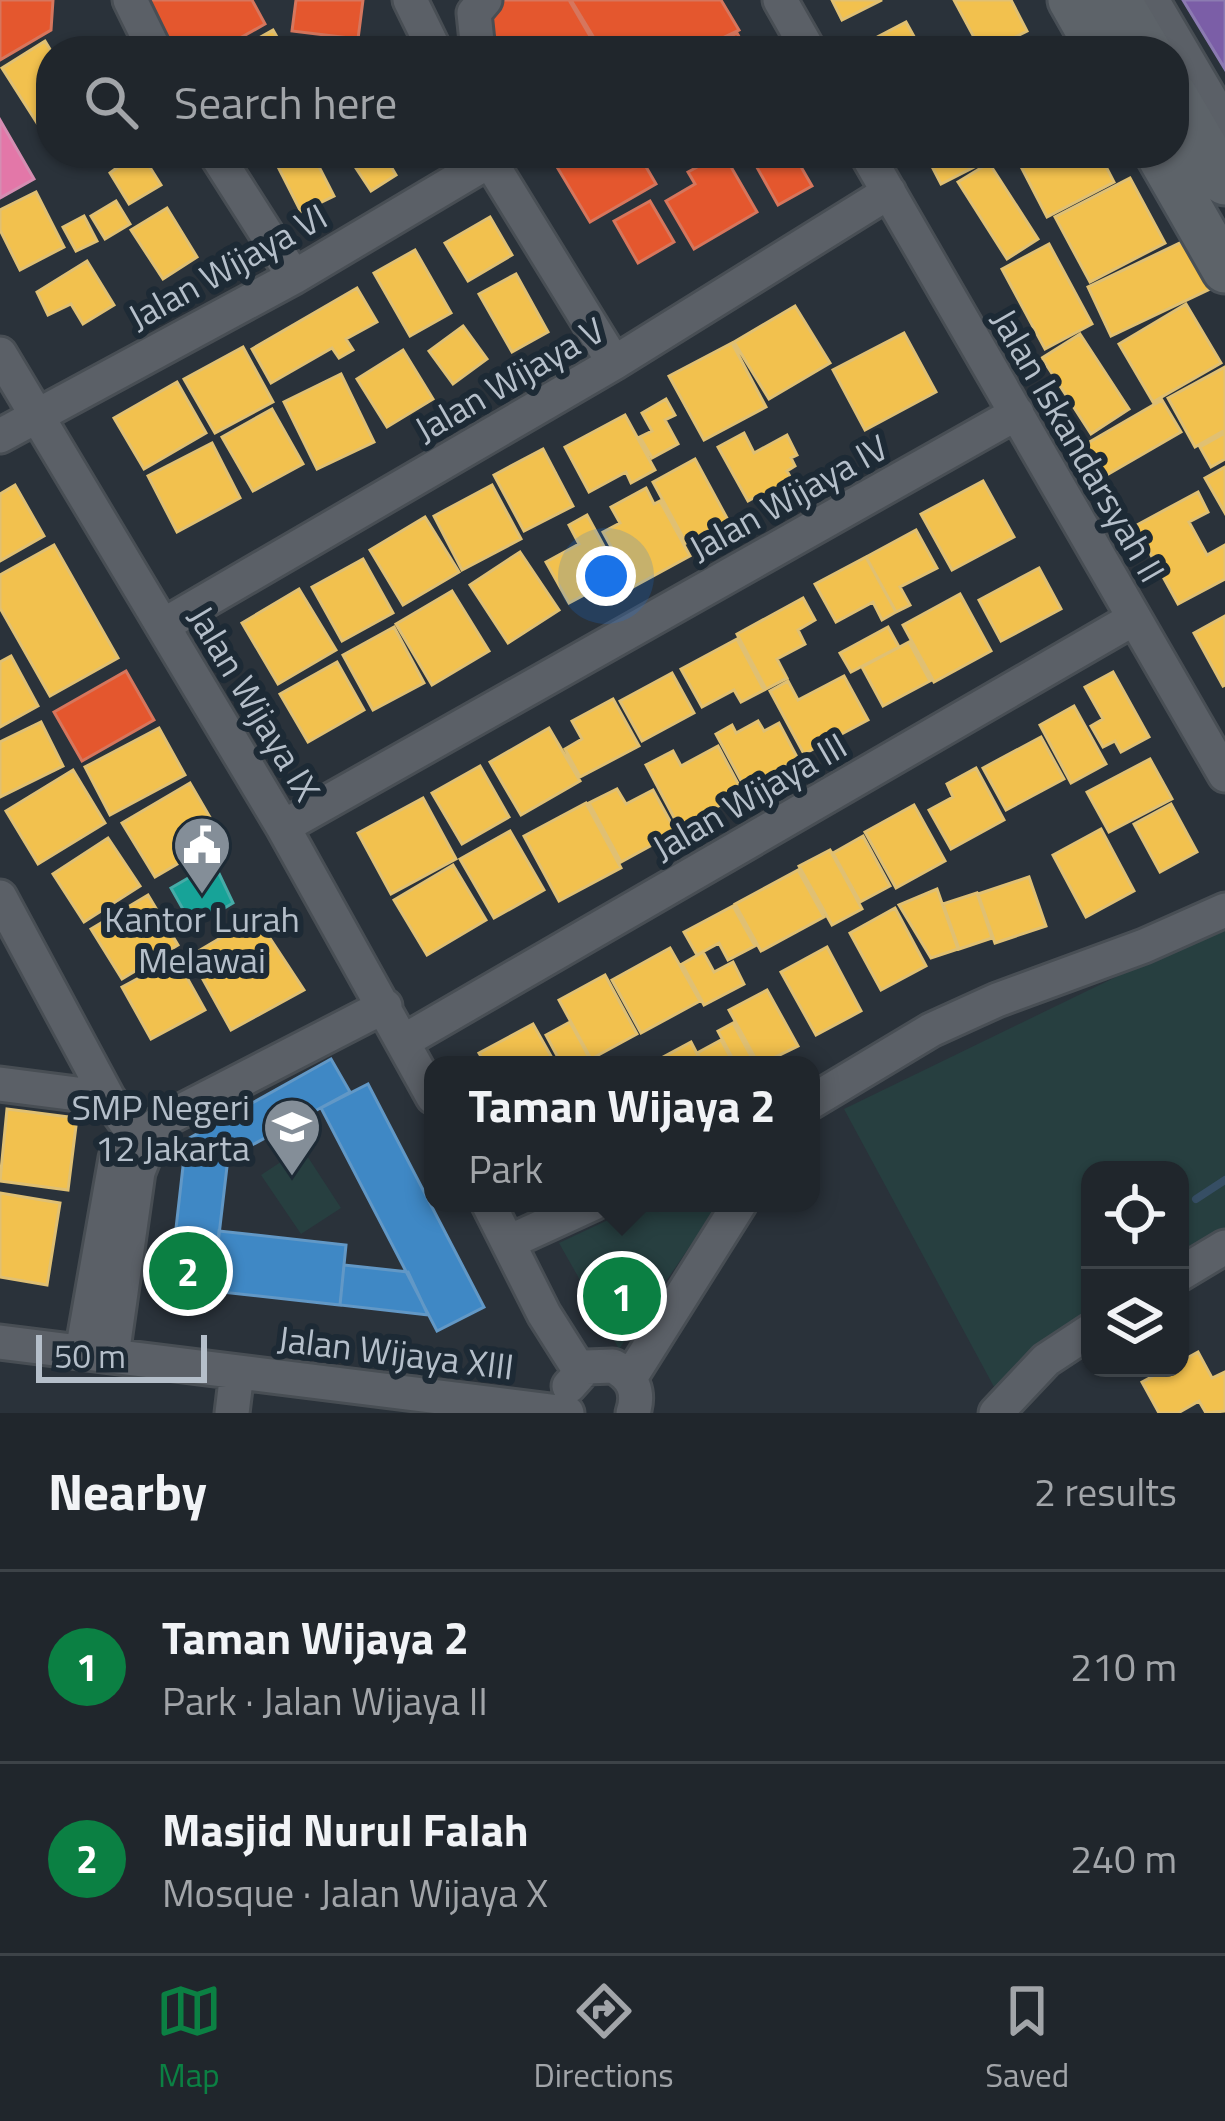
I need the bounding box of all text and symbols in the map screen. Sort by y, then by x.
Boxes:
search box [36,36,1189,168]
text: Search here [174,68,397,136]
icon: search [78,69,144,135]
street label: Jalan Wijaya VI [117,189,337,343]
street label: Jalan Iskandarsyah II [978,298,1180,592]
street label: Jalan Wijaya V [404,302,614,456]
street label: Jalan Wijaya IV [678,420,898,574]
your location [576,546,636,606]
street label: Jalan Wijaya IX [175,595,335,811]
street label: Jalan Wijaya III [641,718,857,874]
public building icon: Kantor Lurah Melawai [171,814,233,896]
place label: Kantor Lurah Melawai [104,891,300,987]
popup [424,1056,820,1212]
text: Taman Wijaya 2 [469,1071,776,1139]
place label: SMP Negeri 12 Jakarta [72,1079,250,1175]
school or university icon: SMP Negeri 12 Jakarta [261,1096,323,1178]
text: Park [469,1139,543,1198]
map controls [1081,1161,1189,1377]
button: locate [1081,1161,1189,1269]
pin: 2 [149,1226,227,1316]
pin: 1 [583,1251,661,1341]
button: layers [1081,1269,1189,1377]
street label: Jalan Wijaya XIII [275,1310,517,1394]
scale bar [36,1329,207,1382]
text: 50 m [54,1331,126,1381]
text: Nearby [48,1452,207,1530]
text: 2 results [1034,1462,1177,1521]
text: Taman Wijaya 2 [162,1603,469,1671]
text: 1 [76,1637,98,1696]
text: 210 m [1070,1637,1177,1696]
text: Park · Jalan Wijaya II [162,1671,488,1730]
text: Masjid Nurul Falah [162,1795,529,1863]
text: 2 [76,1829,98,1888]
text: 240 m [1070,1829,1177,1888]
text: Mosque · Jalan Wijaya X [162,1863,548,1922]
tab: Map [156,1978,222,2100]
tab: Directions [534,1978,673,2100]
tab: Saved [985,1978,1069,2100]

